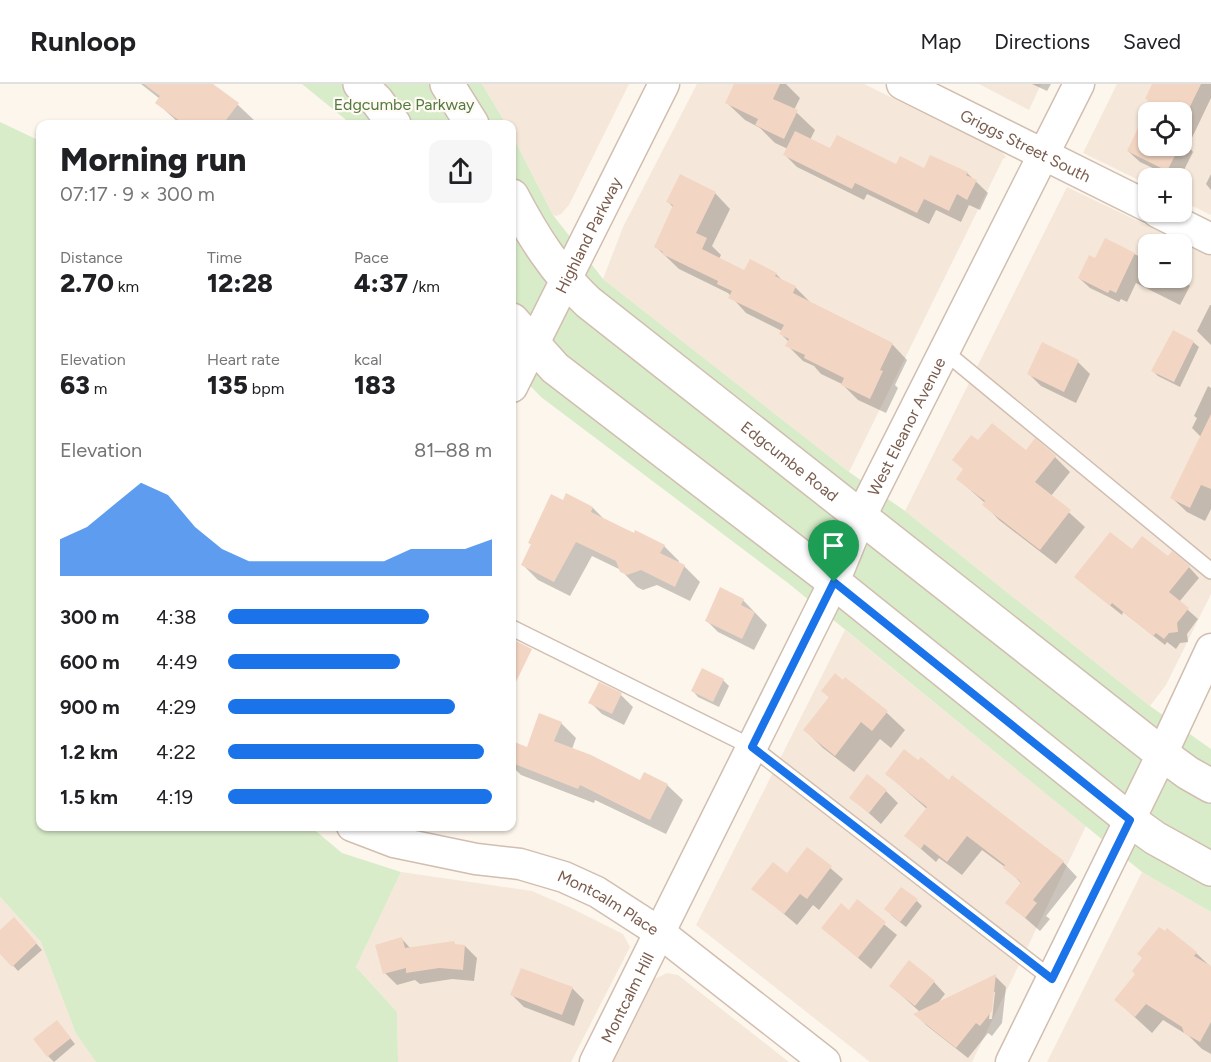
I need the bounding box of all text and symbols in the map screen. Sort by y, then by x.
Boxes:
text: Runloop [30,24,136,58]
text: Map [920,29,961,54]
text: Directions [994,29,1090,54]
text: Saved [1123,29,1181,54]
park label: Edgcumbe Parkway [334,95,475,114]
map controls [1138,102,1192,288]
button: locate [1138,102,1192,156]
street label: Griggs Street South [957,105,1094,186]
text: Morning run [60,140,246,179]
button: share [429,140,492,203]
button: + [1138,168,1192,222]
street label: Highland Parkway [552,174,626,296]
text: 07:17 · 9 × 300 m [60,182,215,206]
button: − [1138,234,1192,288]
text: Distance [60,248,123,267]
text: Time [207,248,242,267]
text: Pace [354,248,389,267]
text: 2.70 [60,267,114,299]
text: 12:28 [207,267,273,299]
text: 4:37 [354,267,408,299]
text: km [114,277,139,296]
text: /km [408,277,440,296]
text: Elevation [60,350,126,369]
text: Heart rate [207,350,280,369]
text: kcal [354,350,382,369]
street label: West Eleanor Avenue [864,354,950,499]
text: 63 [60,369,90,401]
text: 135 [207,369,248,401]
text: 183 [354,369,396,401]
text: m [90,379,107,398]
text: bpm [248,379,284,398]
street label: Edgcumbe Road [737,417,842,505]
text: Elevation [60,438,142,462]
text: 81–88 m [414,438,492,462]
pin [808,520,859,582]
icon: arrive [817,529,850,562]
text: 300 m [60,605,119,629]
text: 4:38 [156,605,197,629]
text: 600 m [60,650,120,674]
text: 4:49 [156,650,197,674]
text: 900 m [60,695,120,719]
text: 4:29 [156,695,196,719]
text: 1.2 km [60,740,118,764]
text: 4:22 [156,740,196,764]
text: 1.5 km [60,785,118,809]
text: 4:19 [156,785,193,809]
street label: Montcalm Place [554,866,663,940]
street label: Montcalm Hill [597,949,658,1046]

